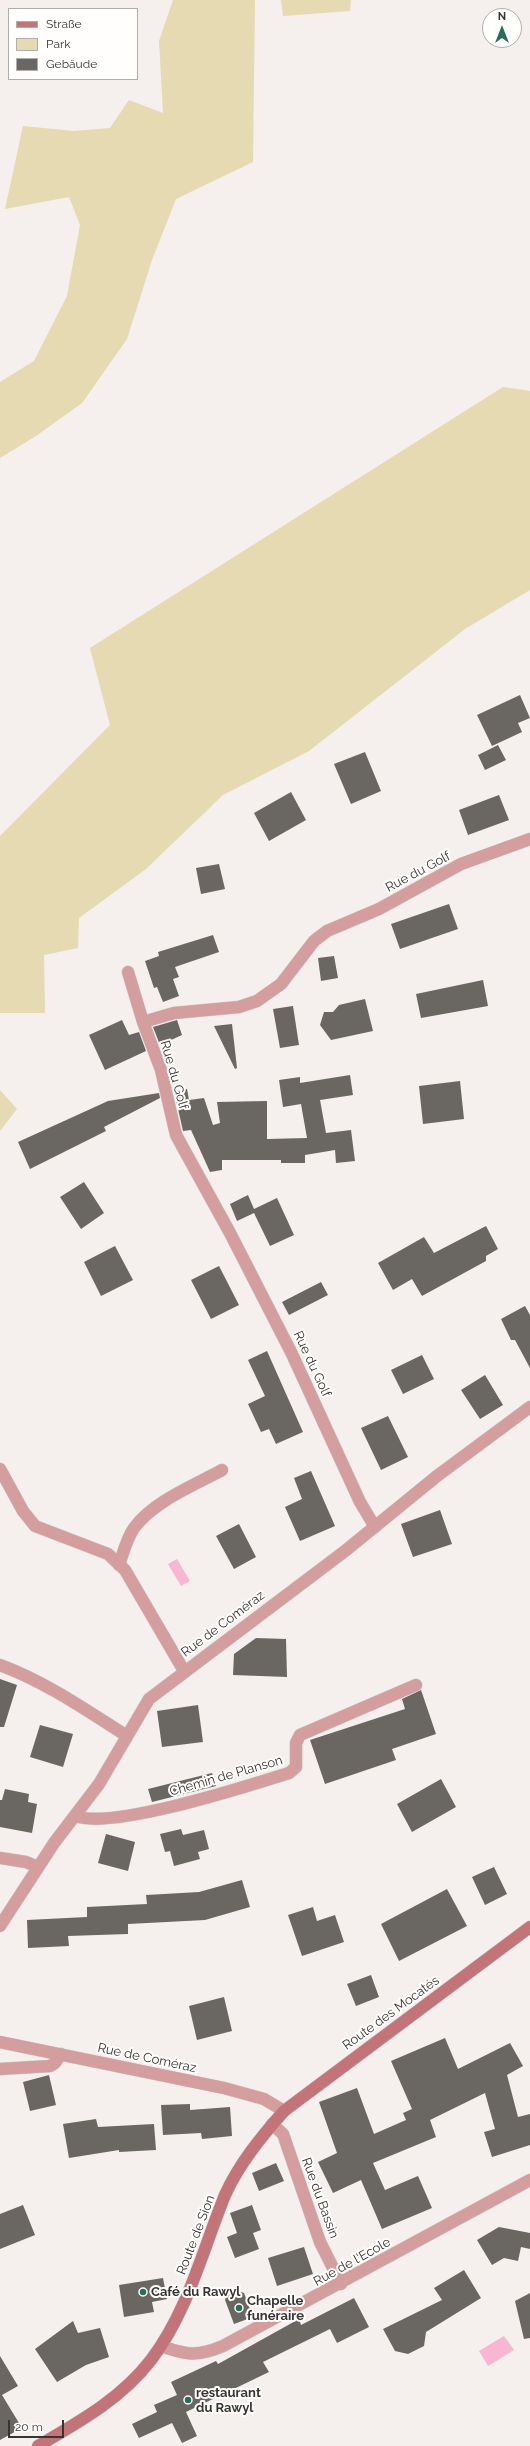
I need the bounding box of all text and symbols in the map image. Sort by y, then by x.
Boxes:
legend [8,8,138,80]
north arrow [482,8,522,48]
text: N [498,10,506,23]
text: Straße [46,17,82,31]
text: Park [46,37,71,51]
text: Gebäude [46,57,97,71]
street label: Rue du Golf [383,848,453,896]
street label: Rue du Golf [157,1039,191,1111]
street label: Rue du Golf [290,1329,334,1399]
street label: Rue de Coméraz [178,1588,268,1660]
street label: Chemin de Planson [168,1752,284,1800]
street label: Route des Mocatés [340,1973,442,2053]
street label: Rue de Coméraz [96,2040,198,2076]
street label: Rue du Bassin [298,2155,342,2241]
street label: Route de Sion [174,2193,218,2277]
street label: Rue de l'Ecole [311,2234,393,2290]
place label: Café du Rawyl [151,2284,240,2300]
marker: Café du Rawyl [138,2287,148,2297]
place label: Chapelle funéraire [247,2293,304,2324]
marker: Chapelle funéraire [234,2303,244,2313]
place label: restaurant du Rawyl [196,2385,261,2416]
marker: restaurant du Rawyl [183,2395,193,2405]
scale bar [10,2412,66,2438]
text: 20 m [15,2420,43,2434]

